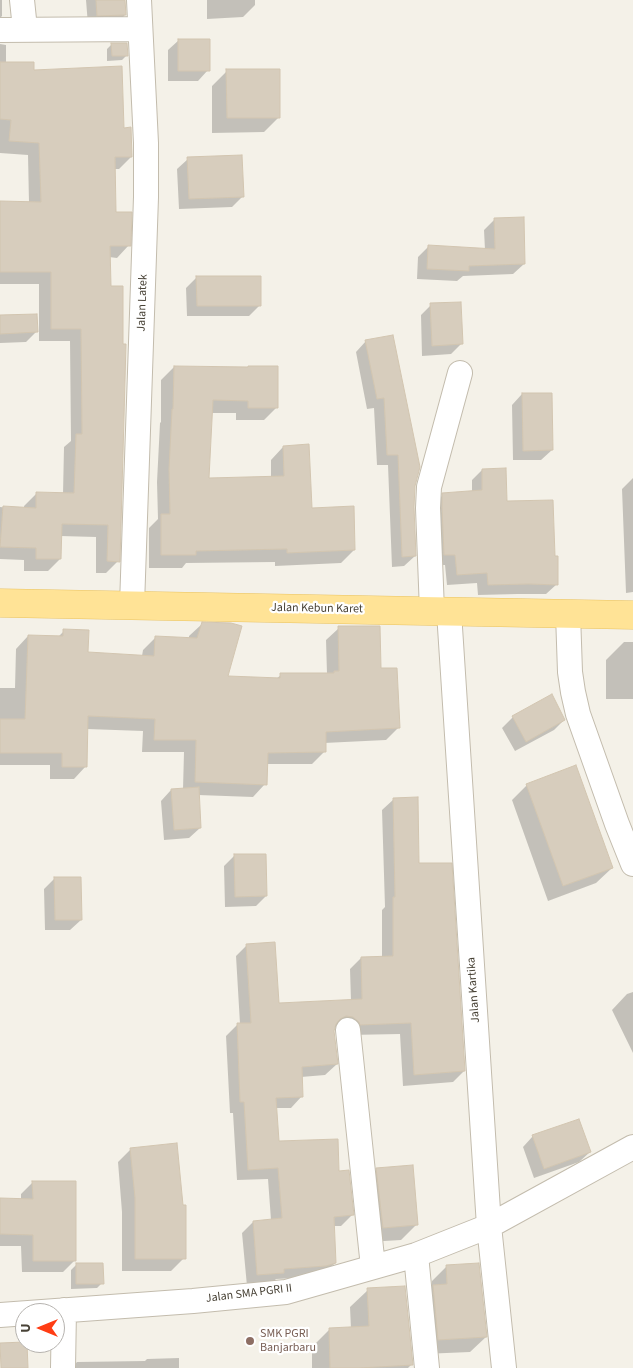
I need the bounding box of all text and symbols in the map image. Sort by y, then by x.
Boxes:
street label: Jalan Latek [135,274,151,332]
street label: Jalan Kebun Karet [271,601,363,617]
street label: Jalan Kartika [465,957,483,1023]
street label: Jalan SMA PGRI II [205,1282,293,1306]
north arrow [15,1303,65,1353]
text: U [16,1323,36,1333]
place label: SMK PGRI Banjarbaru [260,1327,316,1355]
marker: SMK PGRI Banjarbaru [244,1335,256,1347]

